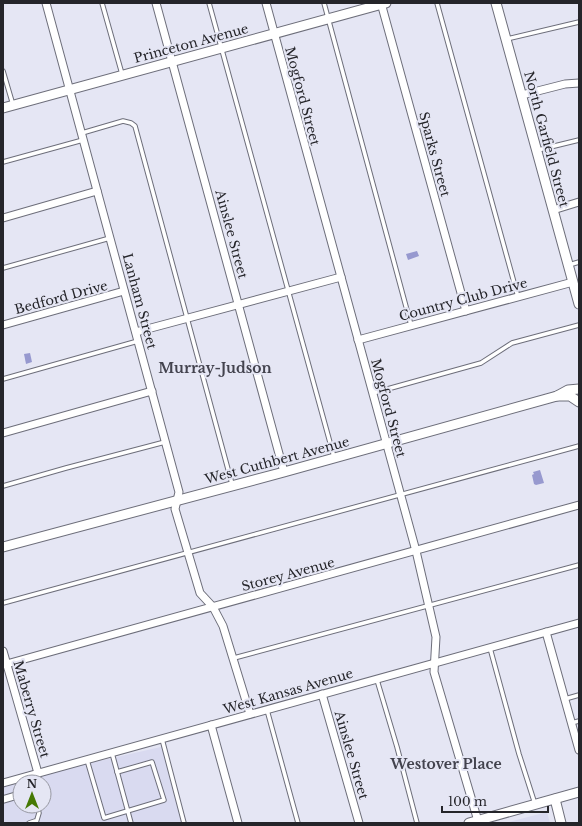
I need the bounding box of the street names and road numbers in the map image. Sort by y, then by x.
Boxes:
street label: Princeton Avenue [132,20,250,67]
street label: Mogford Street [281,45,324,147]
street label: North Garfield Street [520,69,573,209]
street label: Sparks Street [415,110,454,199]
street label: Ainslee Street [211,187,252,280]
street label: Lanham Street [119,251,161,351]
street label: Country Club Drive [397,274,529,325]
street label: Bedford Drive [13,277,110,318]
street label: Mogford Street [367,357,410,459]
street label: West Cuthbert Avenue [202,433,351,488]
street label: Storey Avenue [240,554,337,595]
street label: Maberry Street [10,658,54,760]
street label: West Kansas Avenue [220,665,355,718]
street label: Ainslee Street [330,708,372,801]

